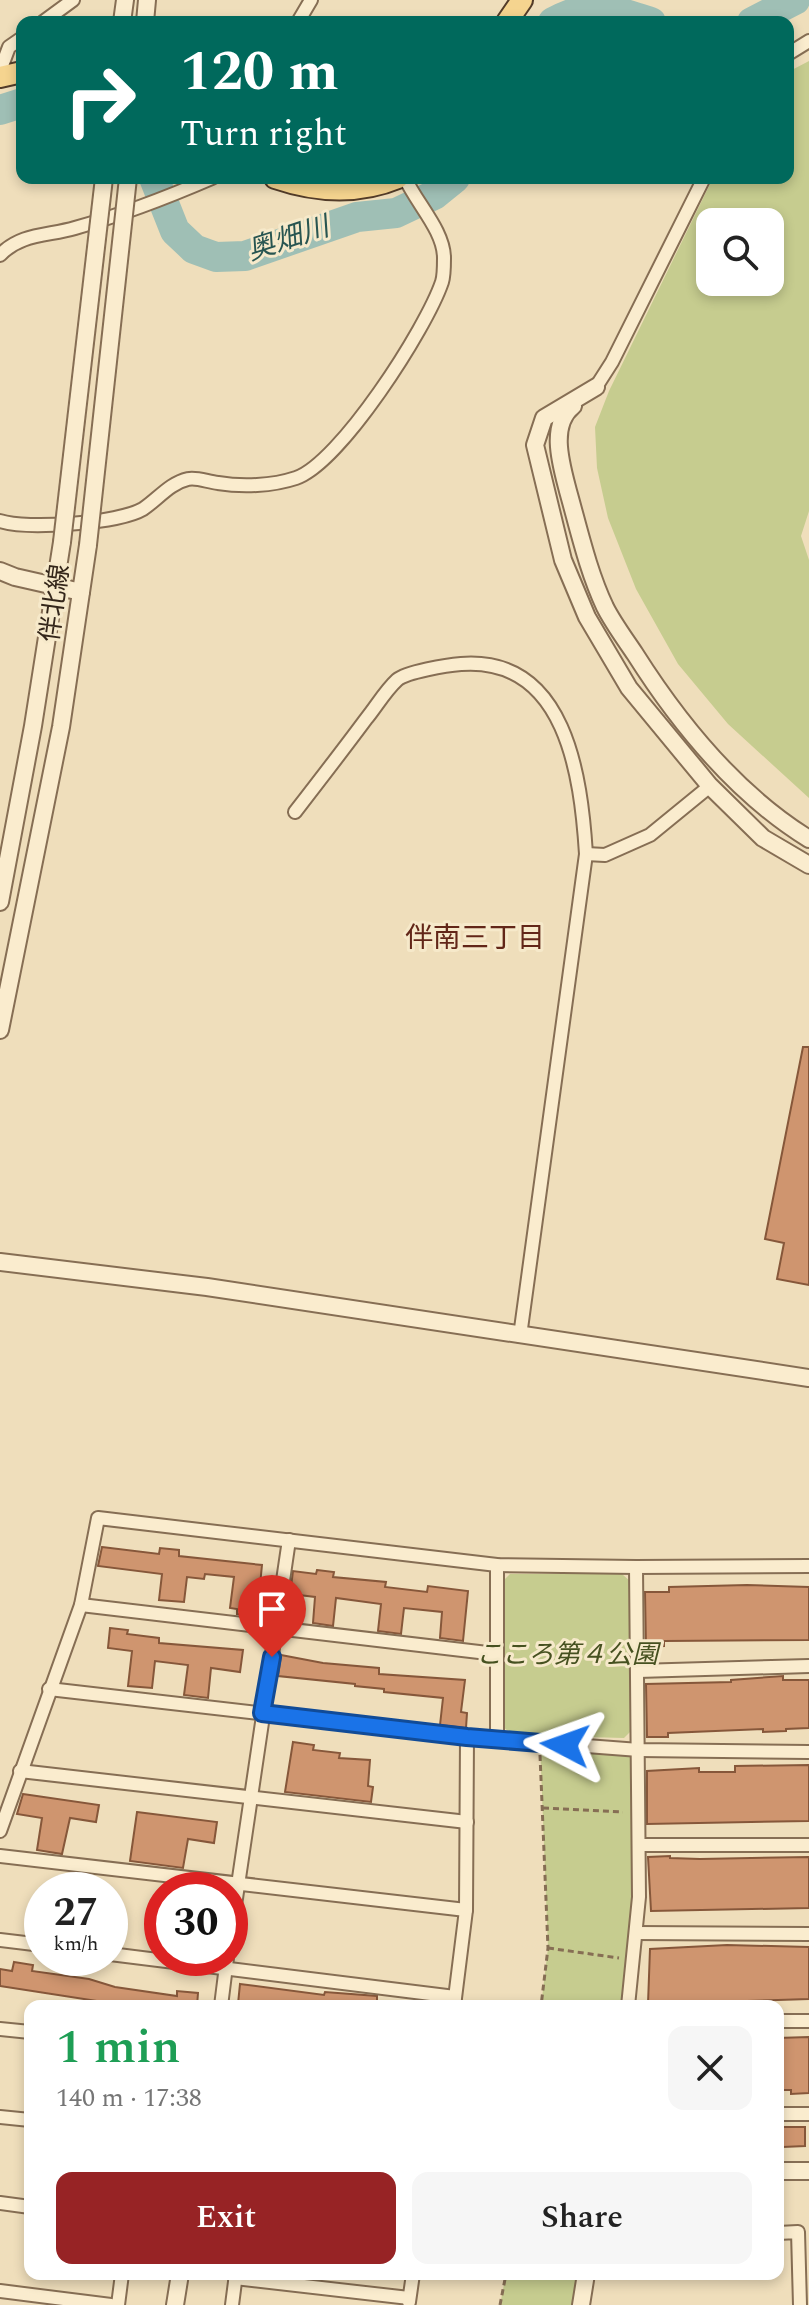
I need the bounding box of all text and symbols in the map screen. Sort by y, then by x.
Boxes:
text: 120 m [180,30,339,115]
icon: right [48,48,152,152]
text: Turn right [180,107,347,162]
water label: 奥畑川 [241,205,337,272]
map controls [696,208,784,296]
button: search [696,208,784,296]
street label: 伴北線 [30,562,80,644]
district label: 伴南三丁目 [405,917,545,960]
pin [238,1575,306,1657]
icon: arrive [250,1587,294,1631]
park label: こころ第４公園 [476,1635,662,1675]
position arrow [523,1703,607,1787]
speed limit sign: 30 [144,1872,248,1976]
text: 27 [54,1883,98,1944]
text: km/h [54,1929,99,1959]
text: 1 min [56,2011,181,2084]
button: close [668,2026,752,2110]
text: 140 m · 17:38 [56,2078,202,2118]
button: Exit [56,2172,396,2264]
button: Share [412,2172,752,2264]

